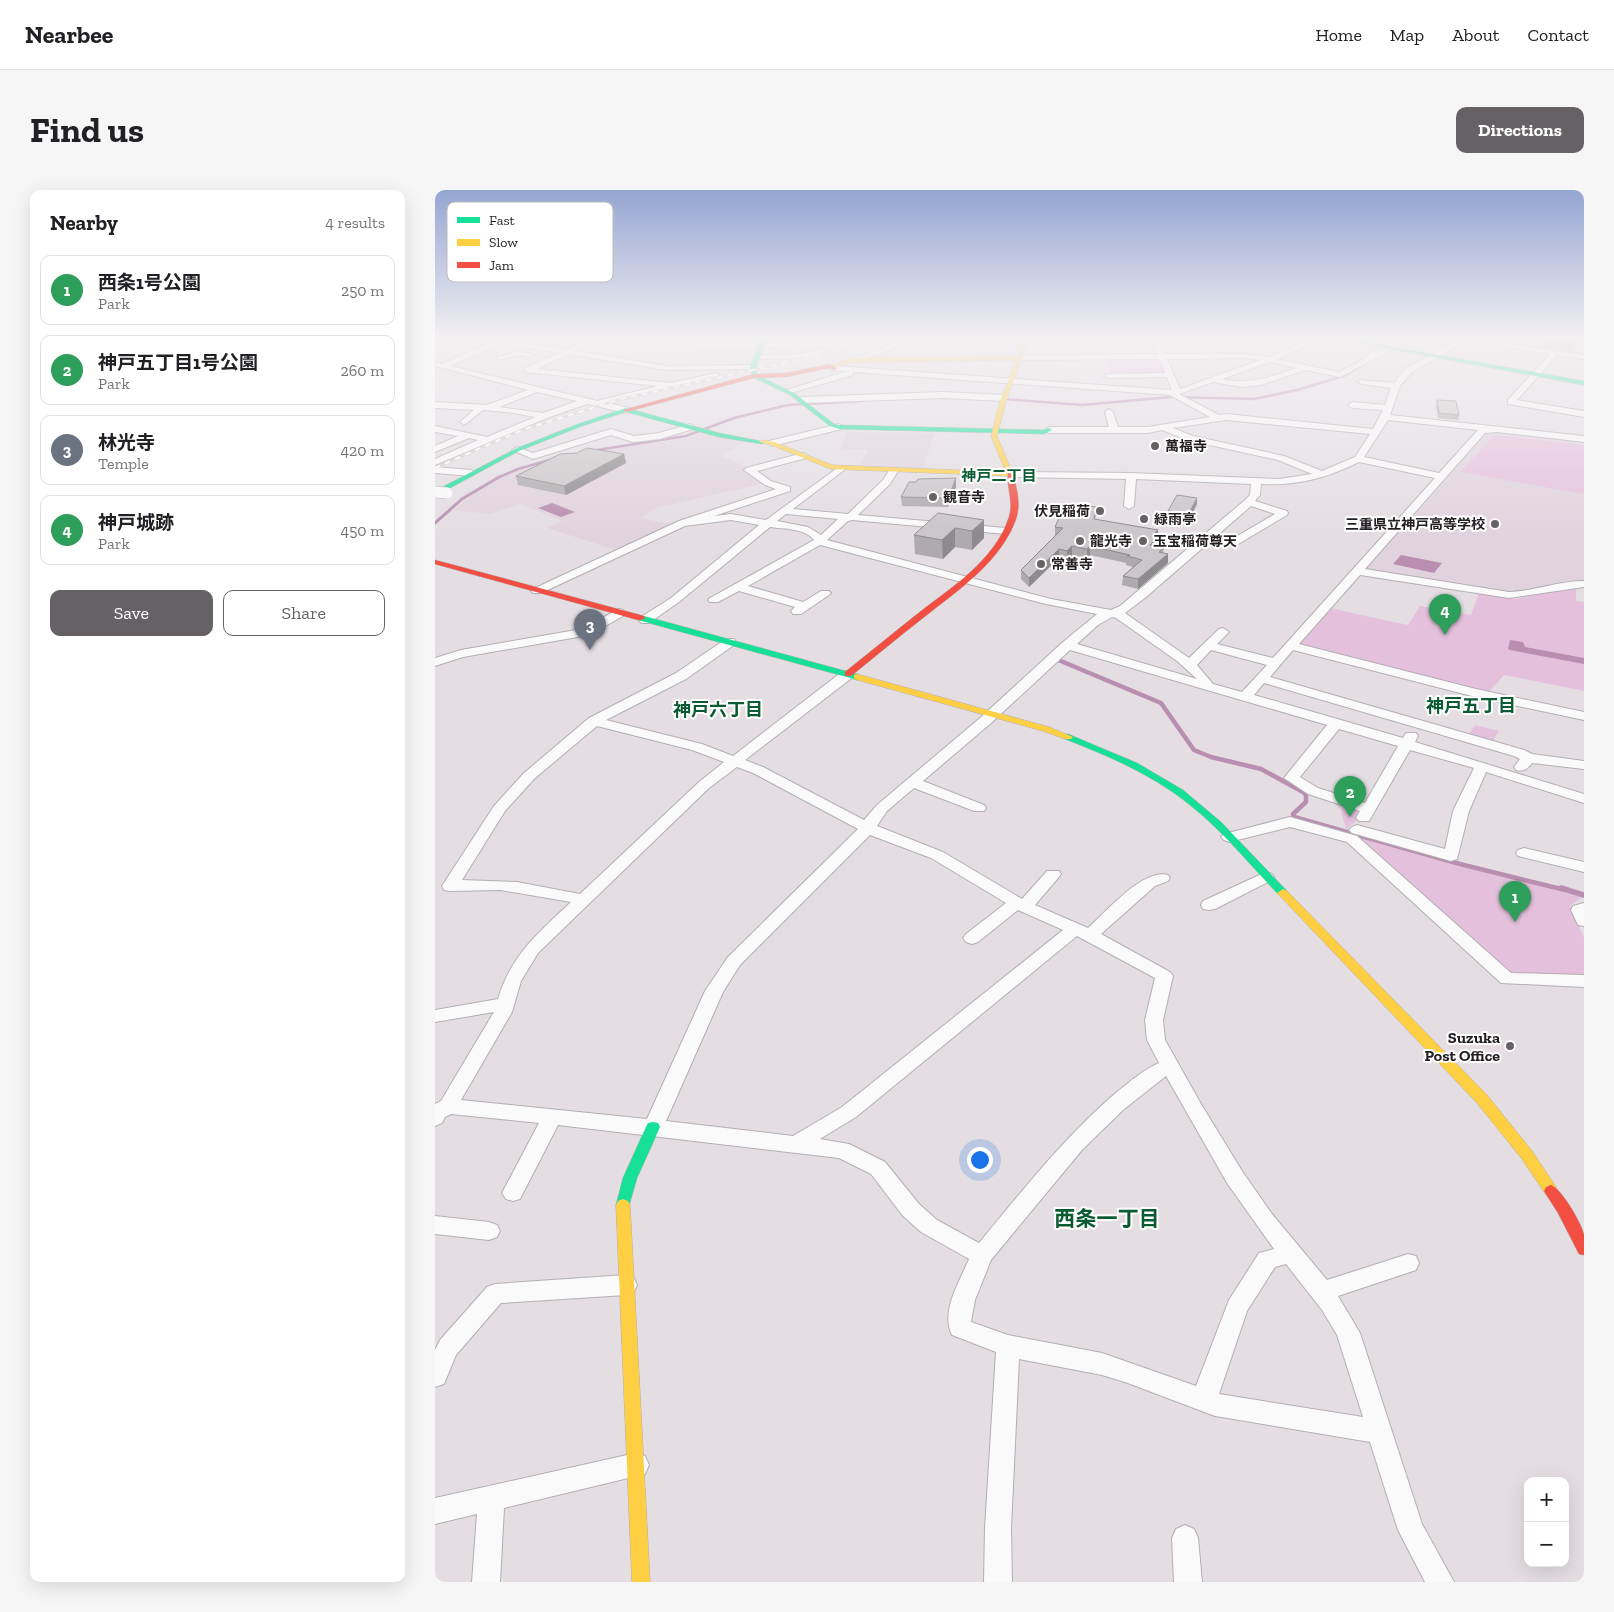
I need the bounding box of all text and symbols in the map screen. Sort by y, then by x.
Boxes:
text: Nearbee [25,20,113,49]
text: Home [1315,24,1362,46]
text: Map [1390,24,1424,46]
text: About [1452,24,1499,46]
text: Contact [1527,24,1589,46]
button: Directions [1456,107,1584,153]
text: Find us [30,109,144,151]
legend [447,202,613,282]
text: Nearby [50,210,118,235]
text: Fast [489,212,516,229]
text: 4 results [325,213,385,232]
text: Slow [489,234,518,251]
text: Jam [489,257,514,274]
text: 西条1号公園 [98,271,201,294]
text: 1 [64,281,70,300]
text: 250 m [341,281,384,300]
text: Park [98,294,130,313]
text: 神戸五丁目1号公園 [98,351,258,374]
text: 2 [63,361,71,380]
text: 260 m [341,361,384,380]
text: Park [98,374,130,393]
text: 林光寺 [98,431,155,454]
place label: 萬福寺 [1165,438,1207,455]
marker: 萬福寺 [1149,440,1161,452]
text: 3 [63,441,71,460]
text: 420 m [340,441,384,460]
text: Temple [98,454,149,473]
district label: 神戸二丁目 [960,467,1037,485]
place label: 観音寺 [943,489,985,506]
marker: 観音寺 [927,491,939,503]
place label: 伏見稲荷 [1034,503,1090,520]
marker: 伏見稲荷 [1094,505,1106,517]
text: 神戸城跡 [98,511,174,534]
place label: 緑雨亭 [1154,511,1196,528]
marker: 緑雨亭 [1138,513,1150,525]
place label: 三重県立神戸高等学校 [1345,516,1485,533]
marker: 三重県立神戸高等学校 [1489,518,1501,530]
text: 4 [62,521,72,540]
text: 450 m [341,521,384,540]
place label: 龍光寺 [1090,533,1132,550]
place label: 玉宝稲荷尊天 [1153,533,1237,550]
text: Park [98,534,130,553]
marker: 龍光寺 [1074,535,1086,547]
marker: 玉宝稲荷尊天 [1137,535,1149,547]
place label: 常善寺 [1051,556,1093,573]
marker: 常善寺 [1035,558,1047,570]
button: Save [50,590,213,636]
button: Share [223,590,385,636]
pin: 4 [1429,594,1461,635]
pin: 3 [574,609,606,650]
district label: 神戸五丁目 [1426,695,1516,717]
district label: 神戸六丁目 [673,699,763,721]
pin: 2 [1334,776,1366,817]
pin: 1 [1499,881,1531,922]
place label: Suzuka Post Office [1425,1028,1500,1065]
marker: Suzuka Post Office [1504,1040,1516,1052]
your location [967,1147,993,1173]
district label: 西条一丁目 [1055,1206,1160,1231]
map controls [1524,1477,1569,1567]
button: + [1524,1477,1569,1522]
button: − [1524,1522,1569,1567]

